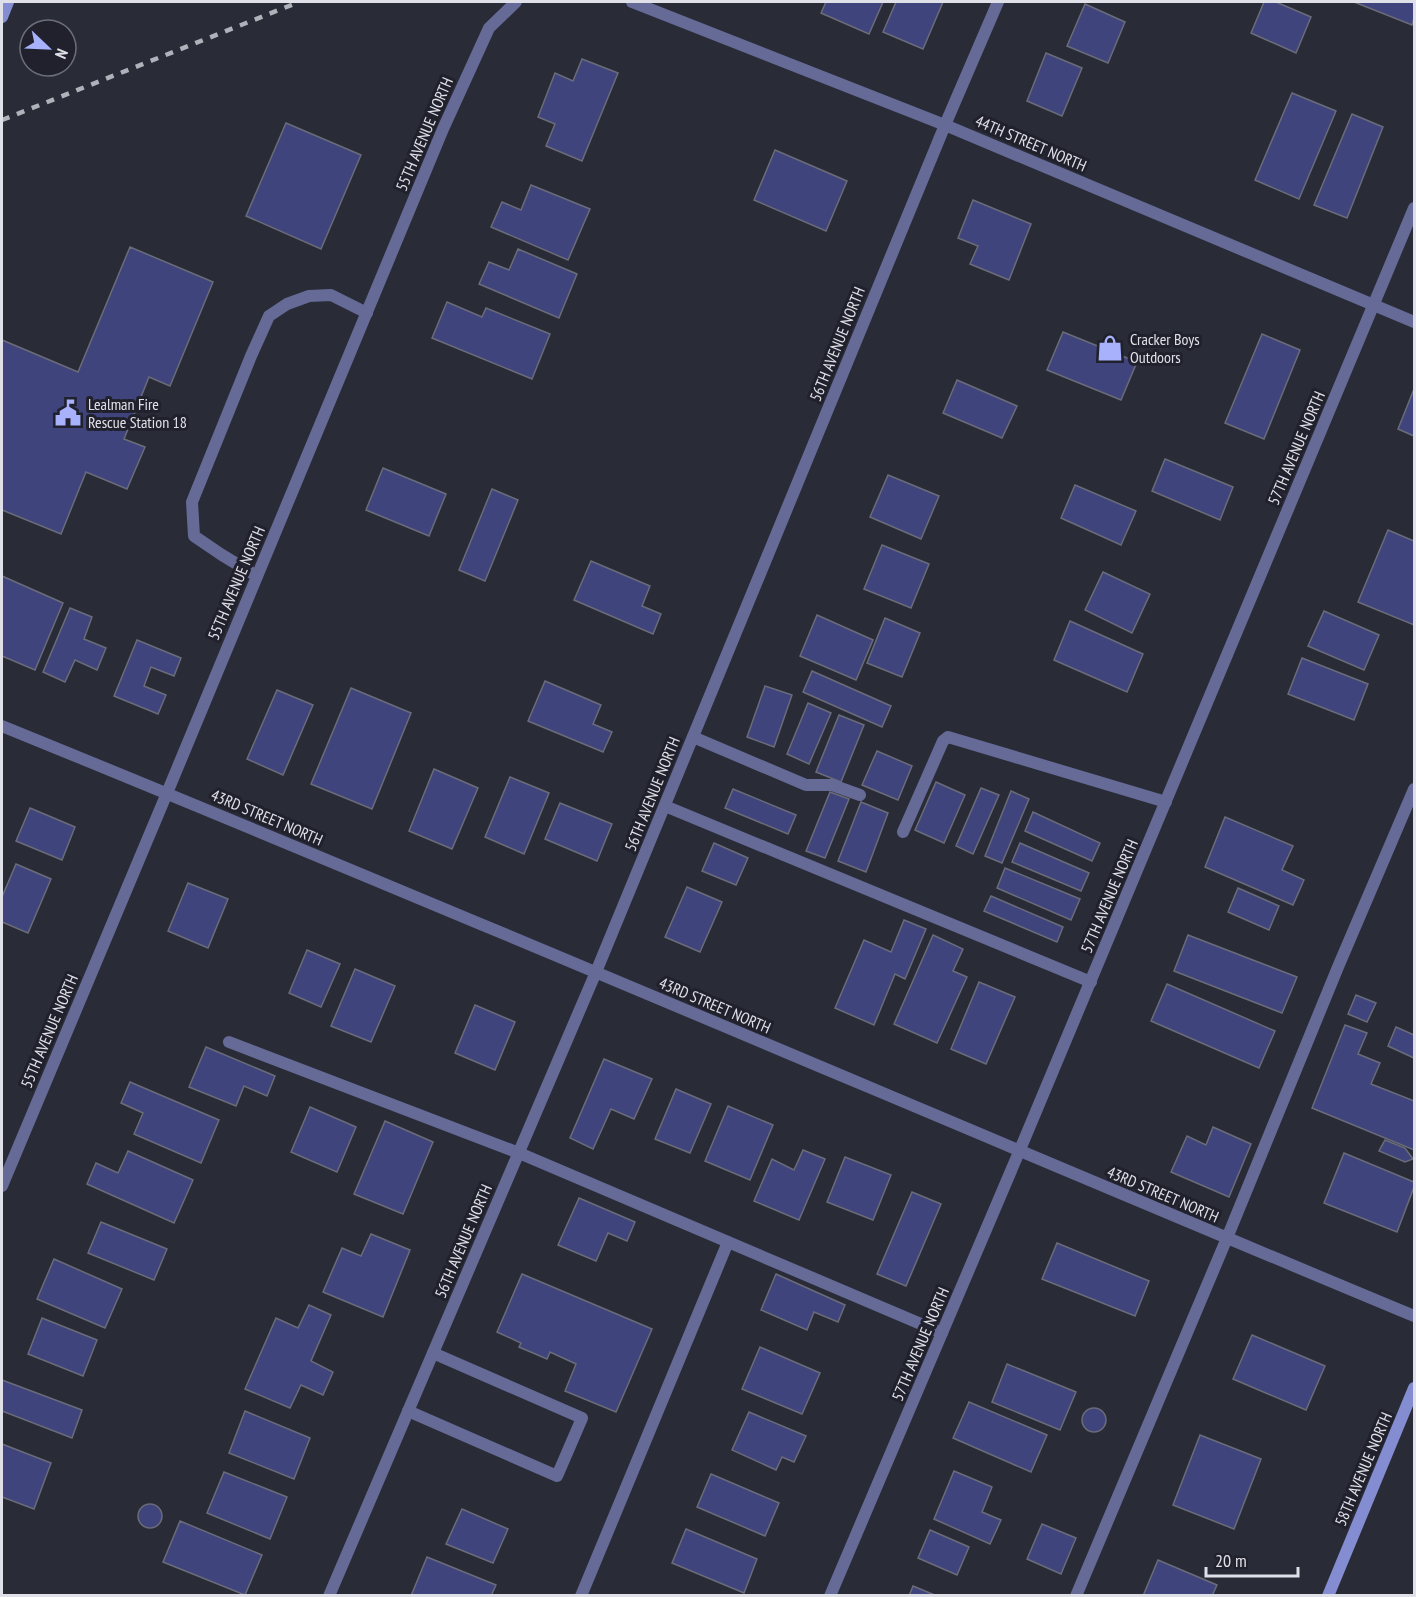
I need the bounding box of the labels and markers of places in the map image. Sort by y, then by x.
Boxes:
place label: Cracker Boys Outdoors [1130,329,1200,367]
shop icon: Cracker Boys Outdoors [1095,333,1125,363]
place label: Lealman Fire Rescue Station 18 [88,394,187,432]
public building icon: Lealman Fire Rescue Station 18 [53,398,83,428]

